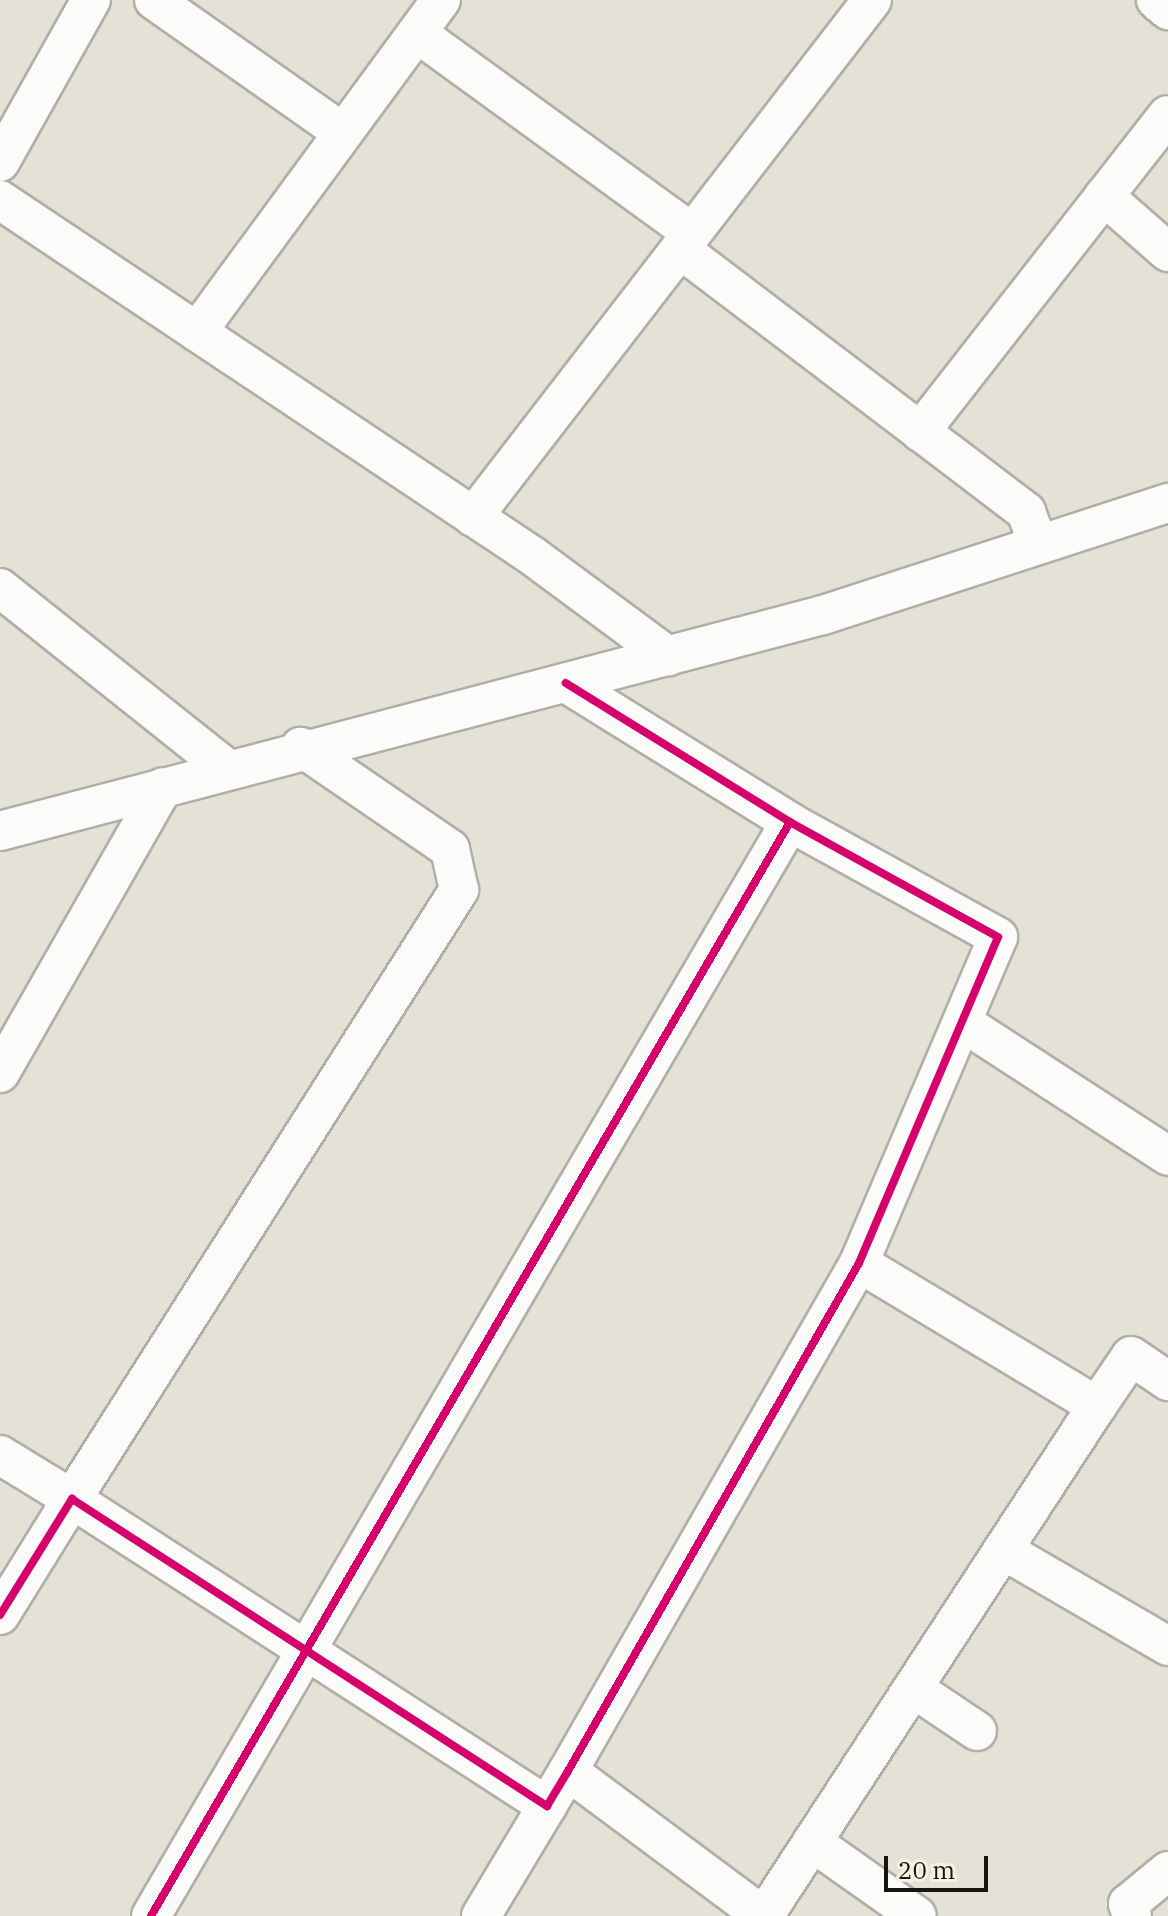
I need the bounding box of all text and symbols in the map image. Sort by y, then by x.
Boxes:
scale bar [888,1840,992,1890]
text: 20 m [898,1854,955,1886]

